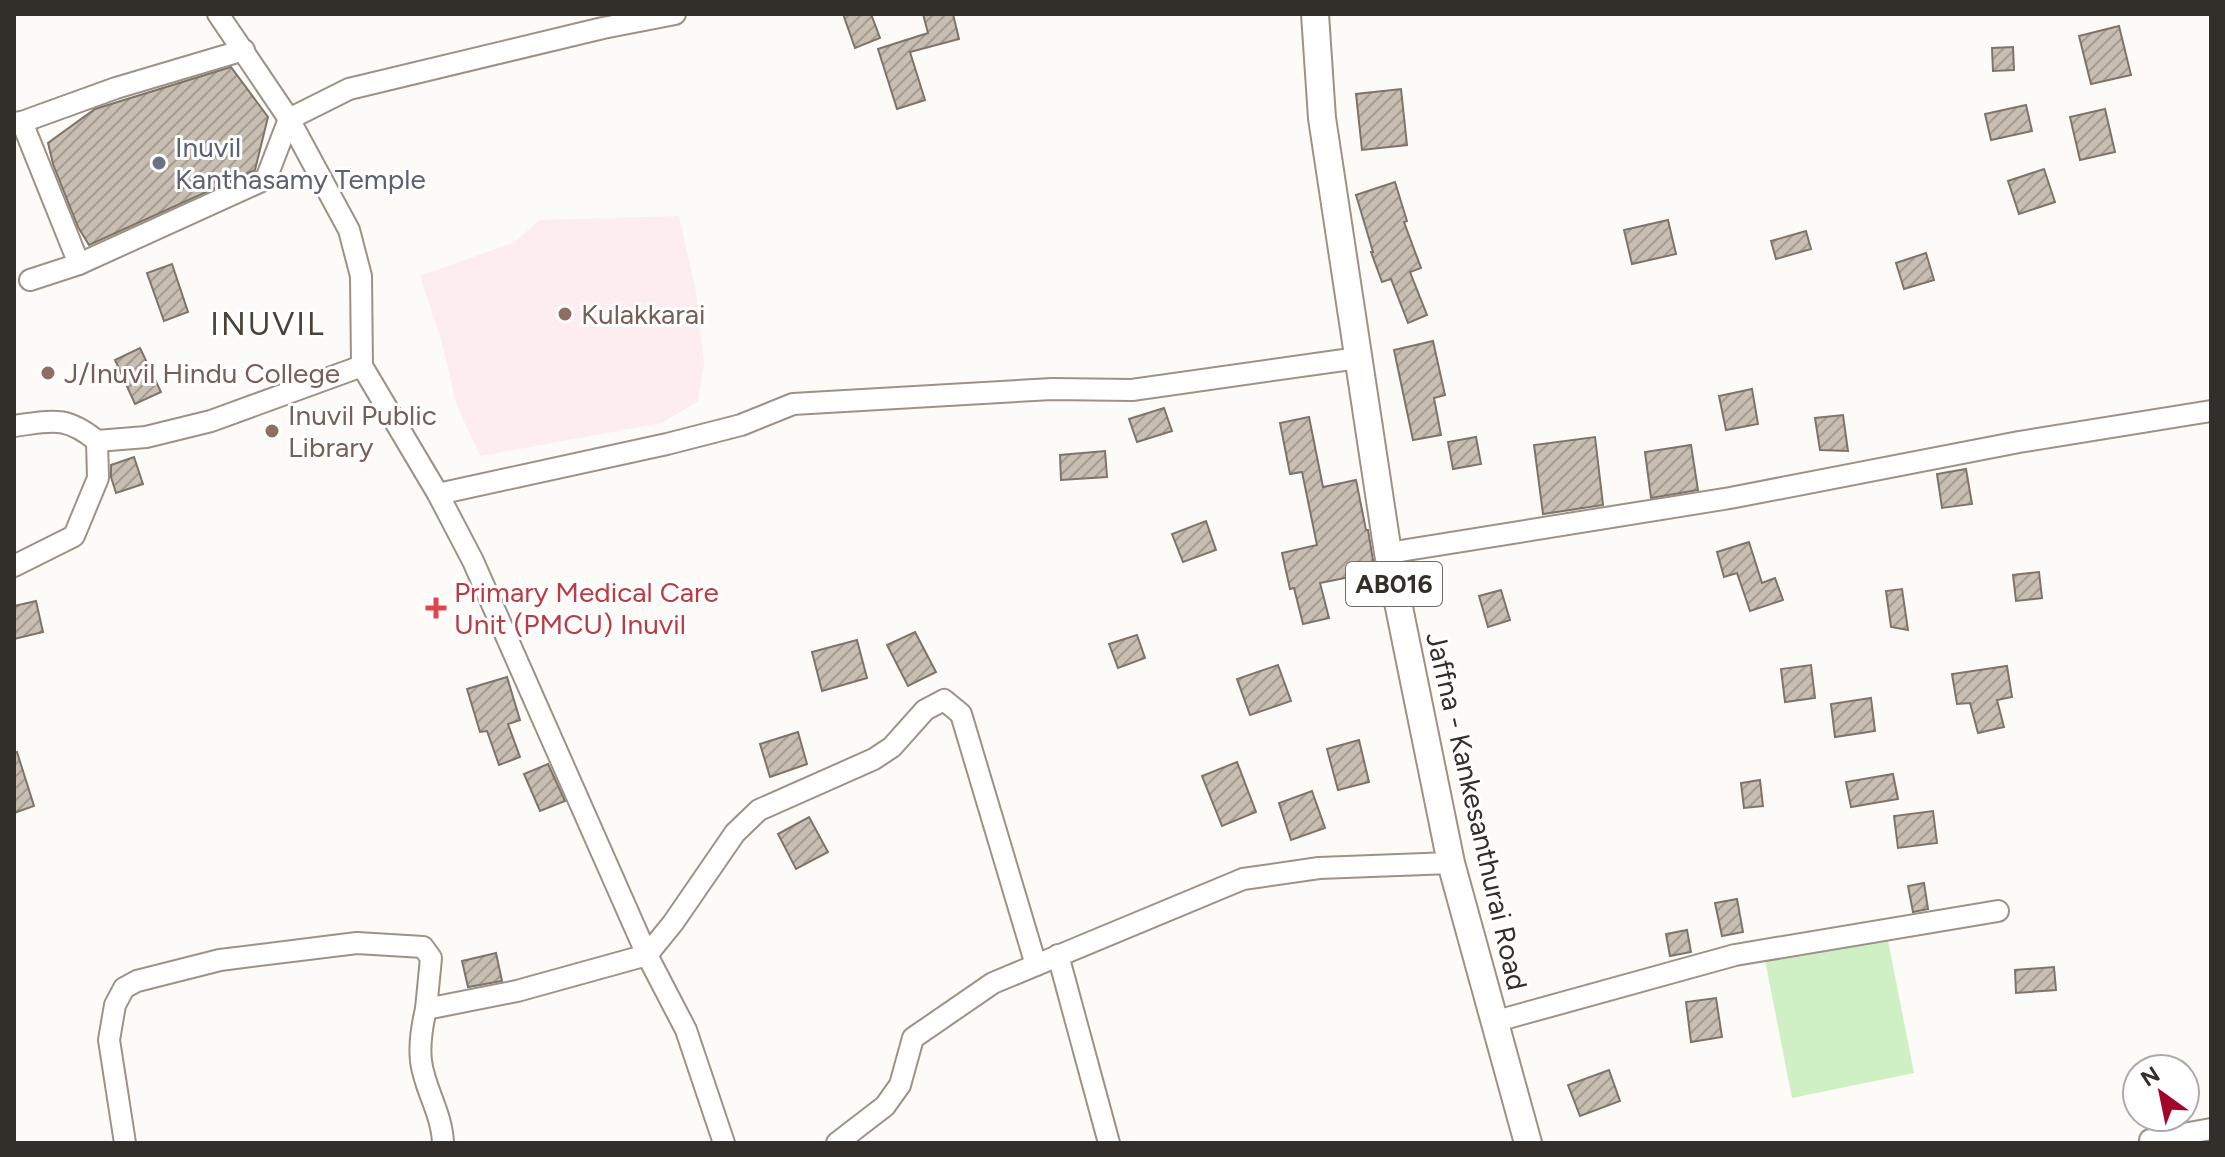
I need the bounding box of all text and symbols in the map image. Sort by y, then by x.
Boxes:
place label: Inuvil Kanthasamy Temple [175,130,426,196]
marker: Inuvil Kanthasamy Temple [150,154,168,172]
place label: Kulakkarai [581,297,705,331]
district label: INUVIL [210,305,326,343]
marker: Kulakkarai [556,305,574,323]
place label: J/Inuvil Hindu College [64,356,340,390]
marker: J/Inuvil Hindu College [39,364,57,382]
place label: Inuvil Public Library [288,398,437,464]
marker: Inuvil Public Library [263,422,281,440]
road number: AB016 [1346,562,1442,606]
place label: Primary Medical Care Unit (PMCU) Inuvil [454,575,719,641]
marker: Primary Medical Care Unit (PMCU) Inuvil [425,597,447,619]
street label: Jaffna - Kankesanthurai Road [1419,629,1535,993]
north arrow [2121,1053,2201,1133]
text: N [2136,1061,2165,1093]

